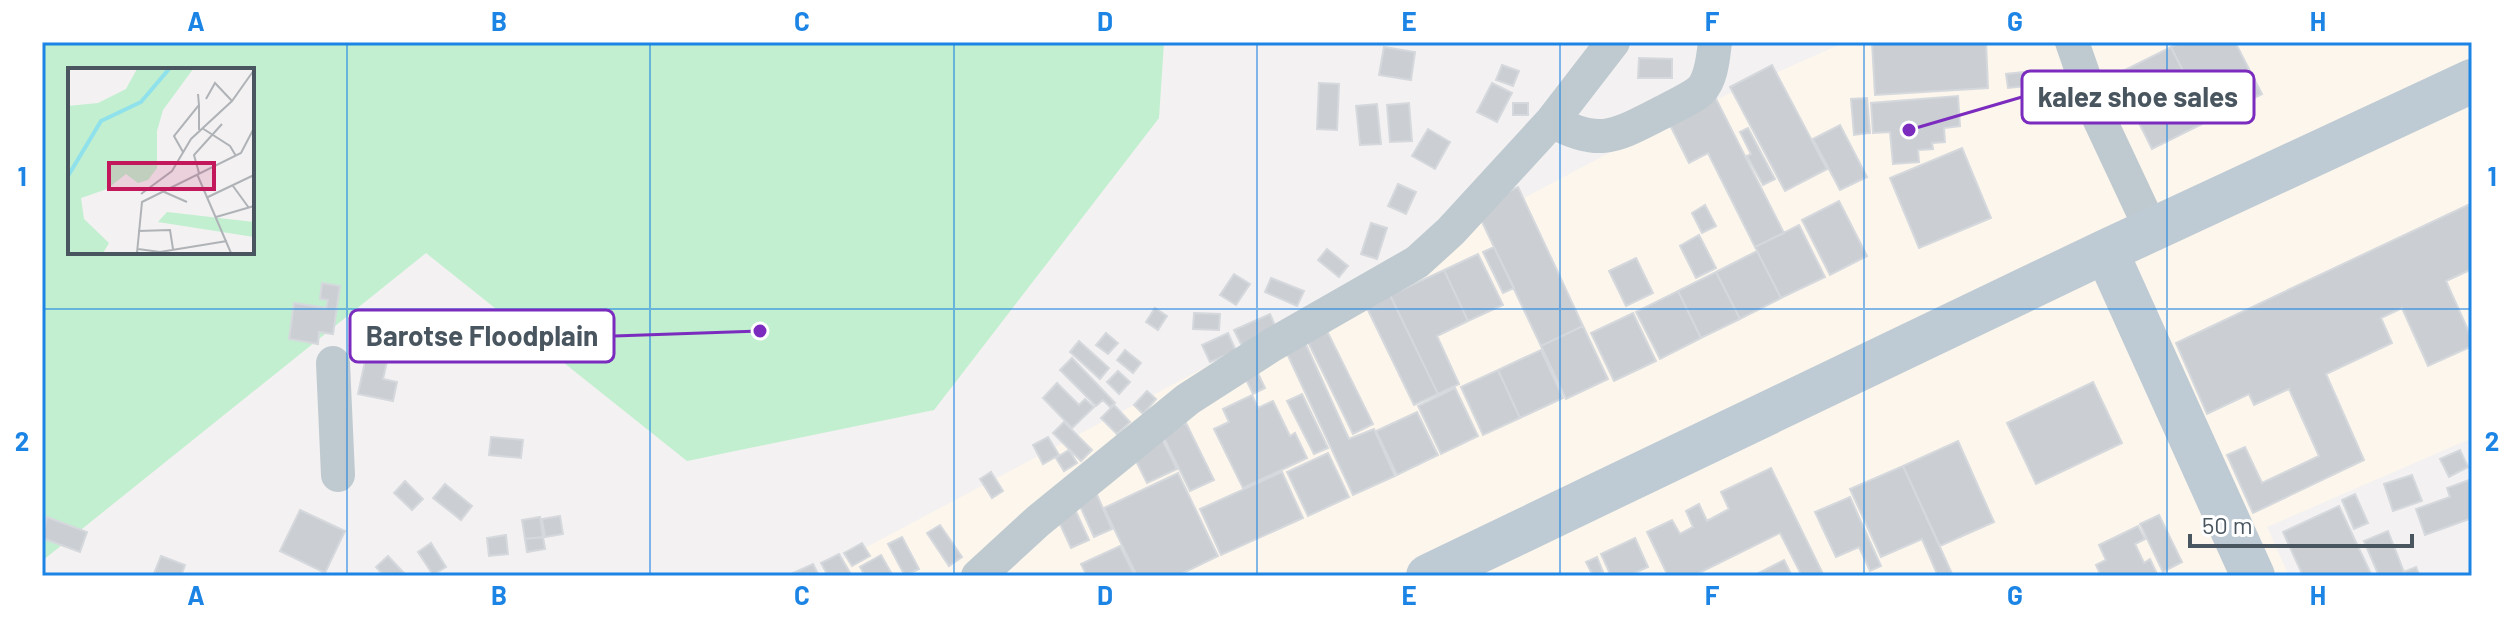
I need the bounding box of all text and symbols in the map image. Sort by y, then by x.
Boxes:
text: A [187,5,205,36]
text: B [491,5,507,36]
text: C [794,5,810,36]
text: D [1097,5,1113,36]
text: E [1401,5,1417,36]
text: F [1705,5,1720,36]
text: G [2007,5,2023,36]
text: H [2310,5,2326,36]
inset map [68,68,254,254]
callout: kalez shoe sales [2022,71,2254,123]
text: kalez shoe sales [2038,79,2238,113]
text: 1 [17,160,27,191]
text: 1 [2487,160,2497,191]
callout: Barotse Floodplain [350,310,614,362]
text: Barotse Floodplain [366,318,598,352]
text: 2 [15,425,29,456]
text: 2 [2485,425,2499,456]
scale bar [2190,498,2412,548]
text: 50 m [2202,510,2253,539]
text: A [187,579,205,610]
text: B [491,579,507,610]
text: C [794,579,810,610]
text: D [1097,579,1113,610]
text: E [1401,579,1417,610]
text: F [1705,579,1720,610]
text: G [2007,579,2023,610]
text: H [2310,579,2326,610]

